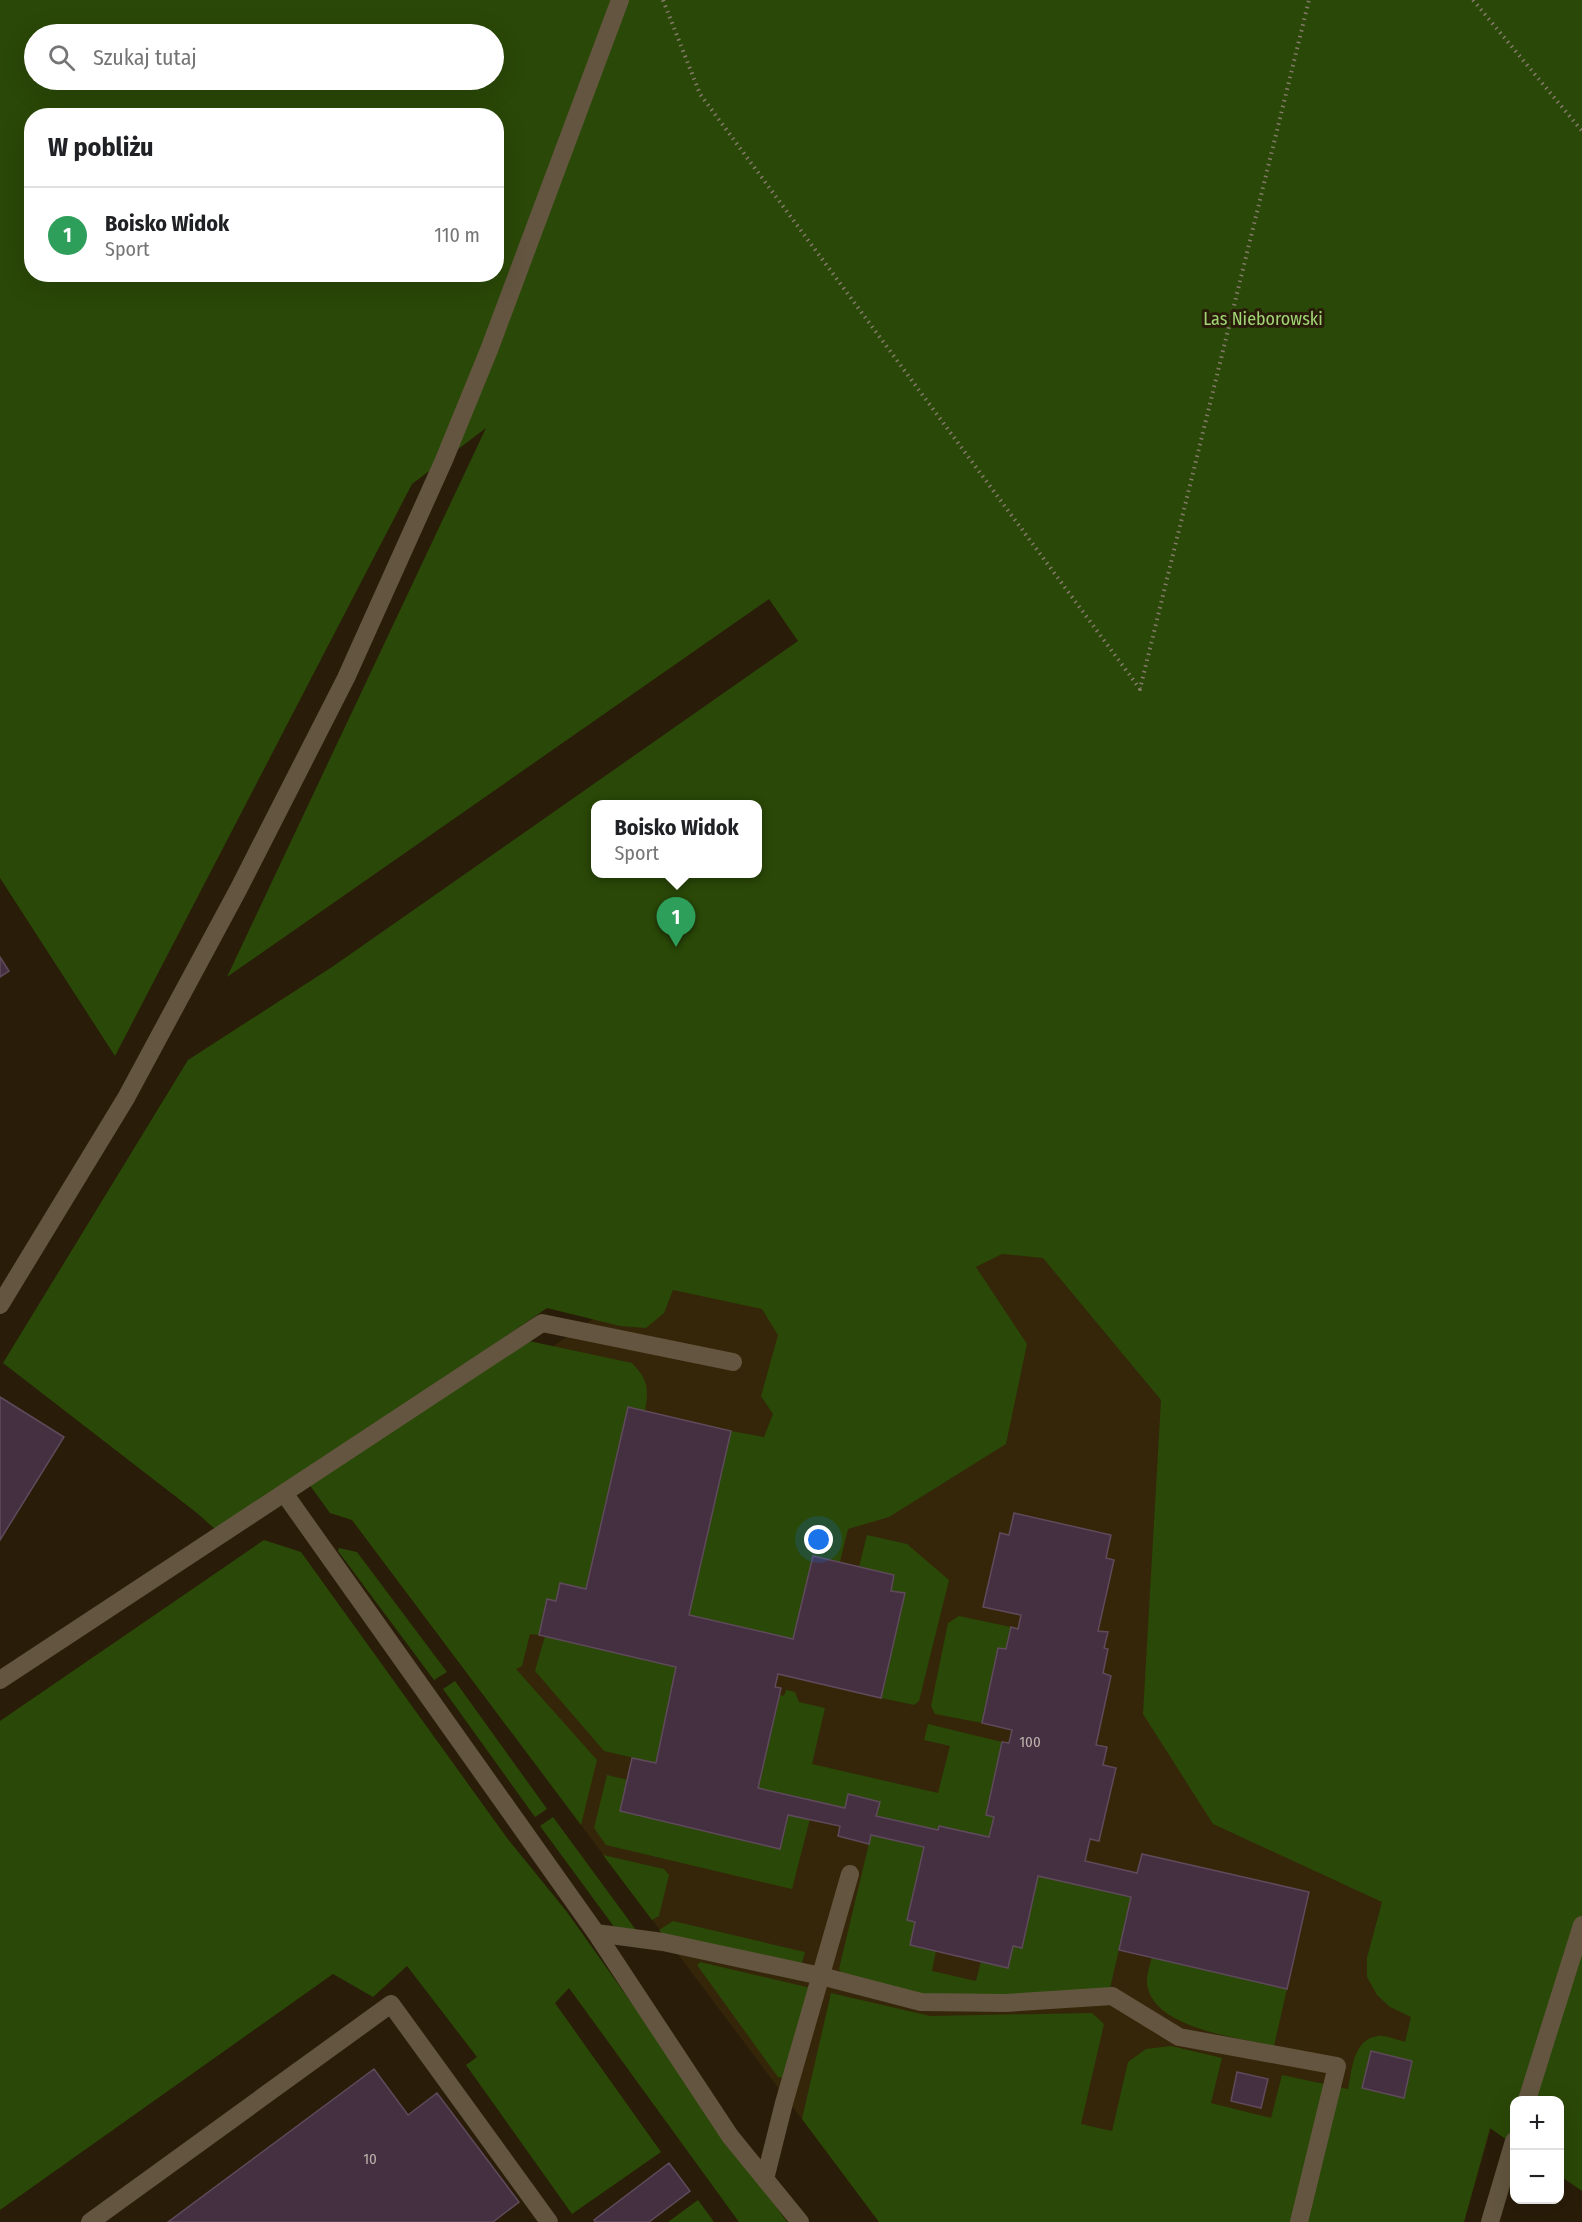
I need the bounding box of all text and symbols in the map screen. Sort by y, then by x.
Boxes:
search box [24,24,504,90]
icon: search [45,41,78,74]
text: Szukaj tutaj [93,44,197,71]
text: W pobliżu [48,132,154,163]
text: Boisko Widok [105,210,229,237]
text: 1 [63,223,72,247]
text: 110 m [434,223,480,247]
text: Sport [105,237,150,261]
park label: Las Nieborowski [1203,308,1323,330]
popup [591,800,762,878]
text: Boisko Widok [614,814,739,841]
text: Sport [614,841,659,865]
pin: 1 [656,898,696,947]
your location [804,1525,833,1554]
house number: 100 [1019,1733,1041,1751]
map controls [1510,2096,1564,2204]
button: + [1510,2096,1564,2150]
house number: 10 [363,2150,377,2168]
button: − [1510,2150,1564,2204]

